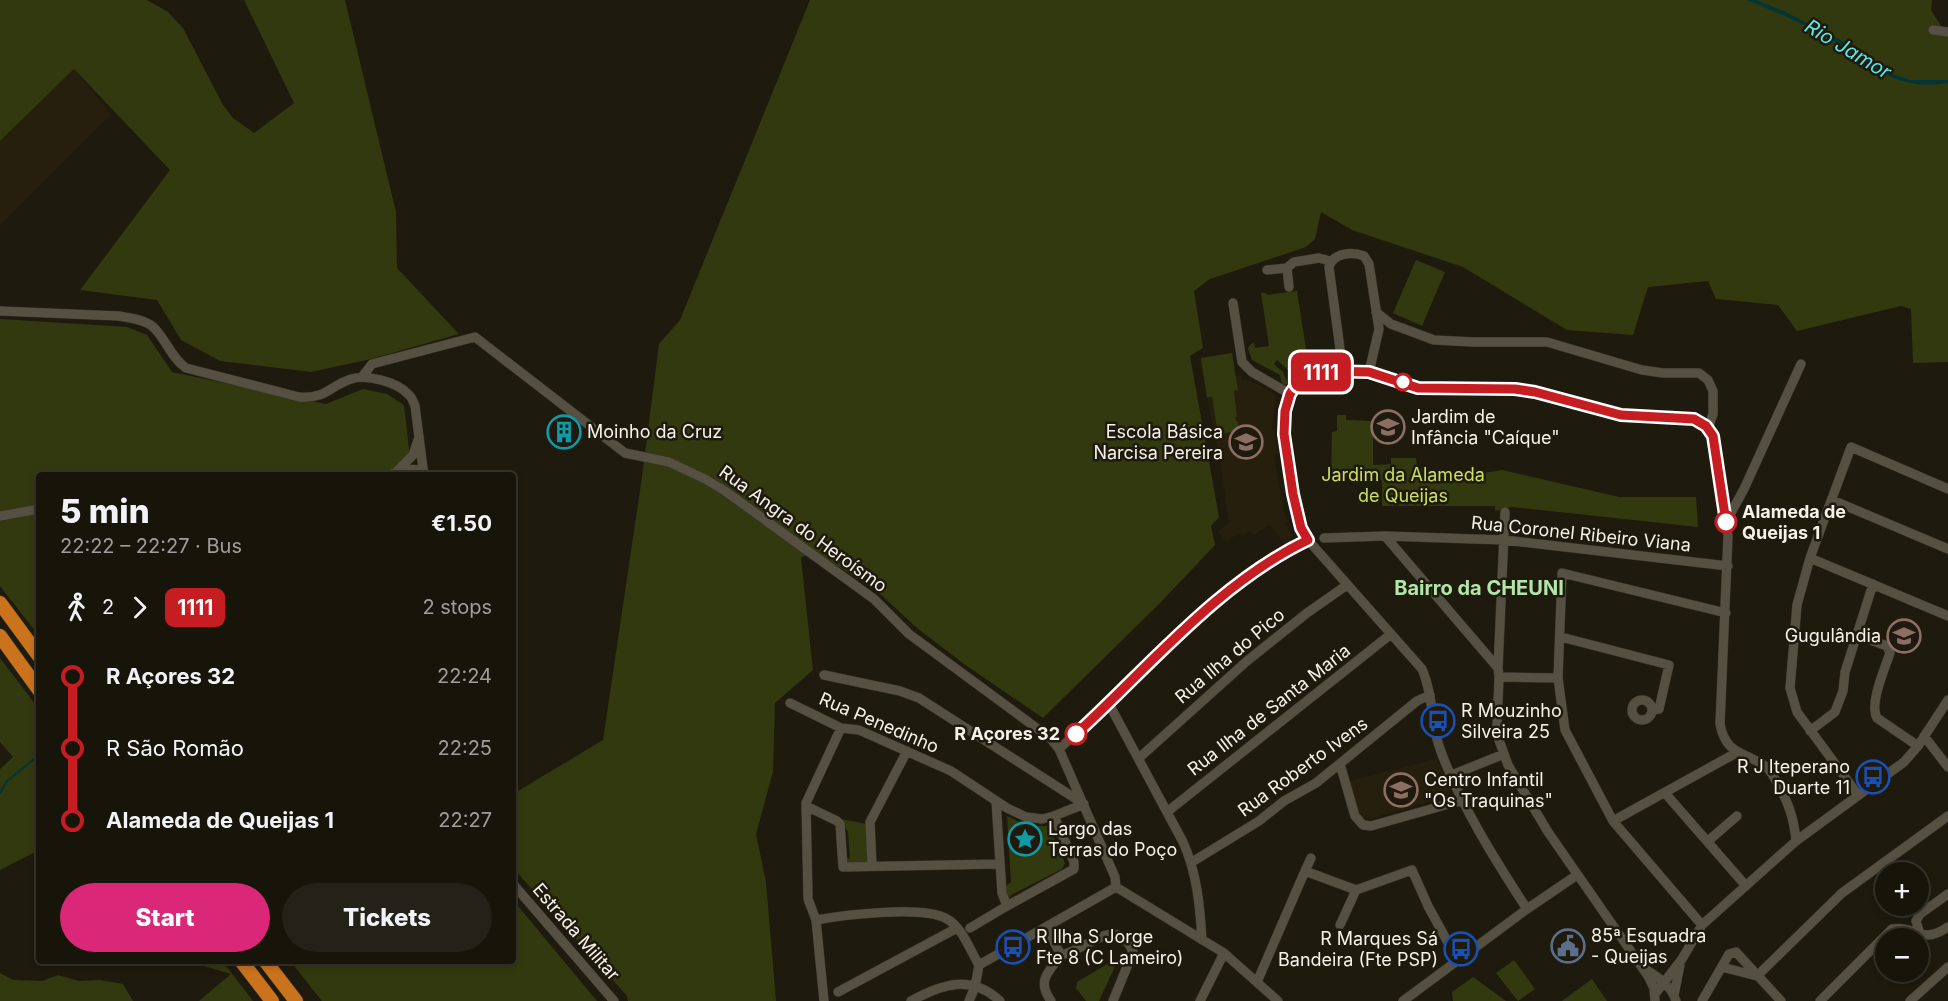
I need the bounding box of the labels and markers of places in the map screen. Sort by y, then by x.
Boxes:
unlabelled marker [1394,373,1412,391]
place label: Jardim de Infância "Caíque" [1411,406,1560,448]
school or university icon: Jardim de Infância "Caíque" [1370,409,1406,445]
building icon: Moinho da Cruz [546,414,582,450]
place label: Moinho da Cruz [587,421,722,442]
place label: Escola Básica Narcisa Pereira [1093,421,1223,463]
school or university icon: Escola Básica Narcisa Pereira [1228,424,1264,460]
place label: Alameda de Queijas 1 [1742,501,1846,543]
marker: Alameda de Queijas 1 [1715,511,1737,533]
school or university icon: Gugulândia [1886,618,1922,654]
place label: Gugulândia [1785,625,1881,646]
place label: R Mouzinho Silveira 25 [1461,700,1562,742]
bus stop icon: R Mouzinho Silveira 25 [1420,703,1456,739]
place label: R Açores 32 [954,723,1060,744]
marker: R Açores 32 [1065,723,1087,745]
place label: R J Iteperano Duarte 11 [1737,756,1850,798]
bus stop icon: R J Iteperano Duarte 11 [1855,759,1891,795]
place label: Centro Infantil "Os Traquinas" [1424,769,1553,811]
school or university icon: Centro Infantil "Os Traquinas" [1383,772,1419,808]
place label: Largo das Terras do Poço [1048,818,1177,860]
place icon: Largo das Terras do Poço [1007,821,1043,857]
place label: 85ª Esquadra - Queijas [1591,925,1706,967]
place label: R Ilha S Jorge Fte 8 (C Lameiro) [1036,926,1183,968]
place label: R Marques Sá Bandeira (Fte PSP) [1278,928,1438,970]
public building icon: 85ª Esquadra - Queijas [1550,928,1586,964]
bus stop icon: R Ilha S Jorge Fte 8 (C Lameiro) [995,929,1031,965]
bus stop icon: R Marques Sá Bandeira (Fte PSP) [1443,931,1479,967]

